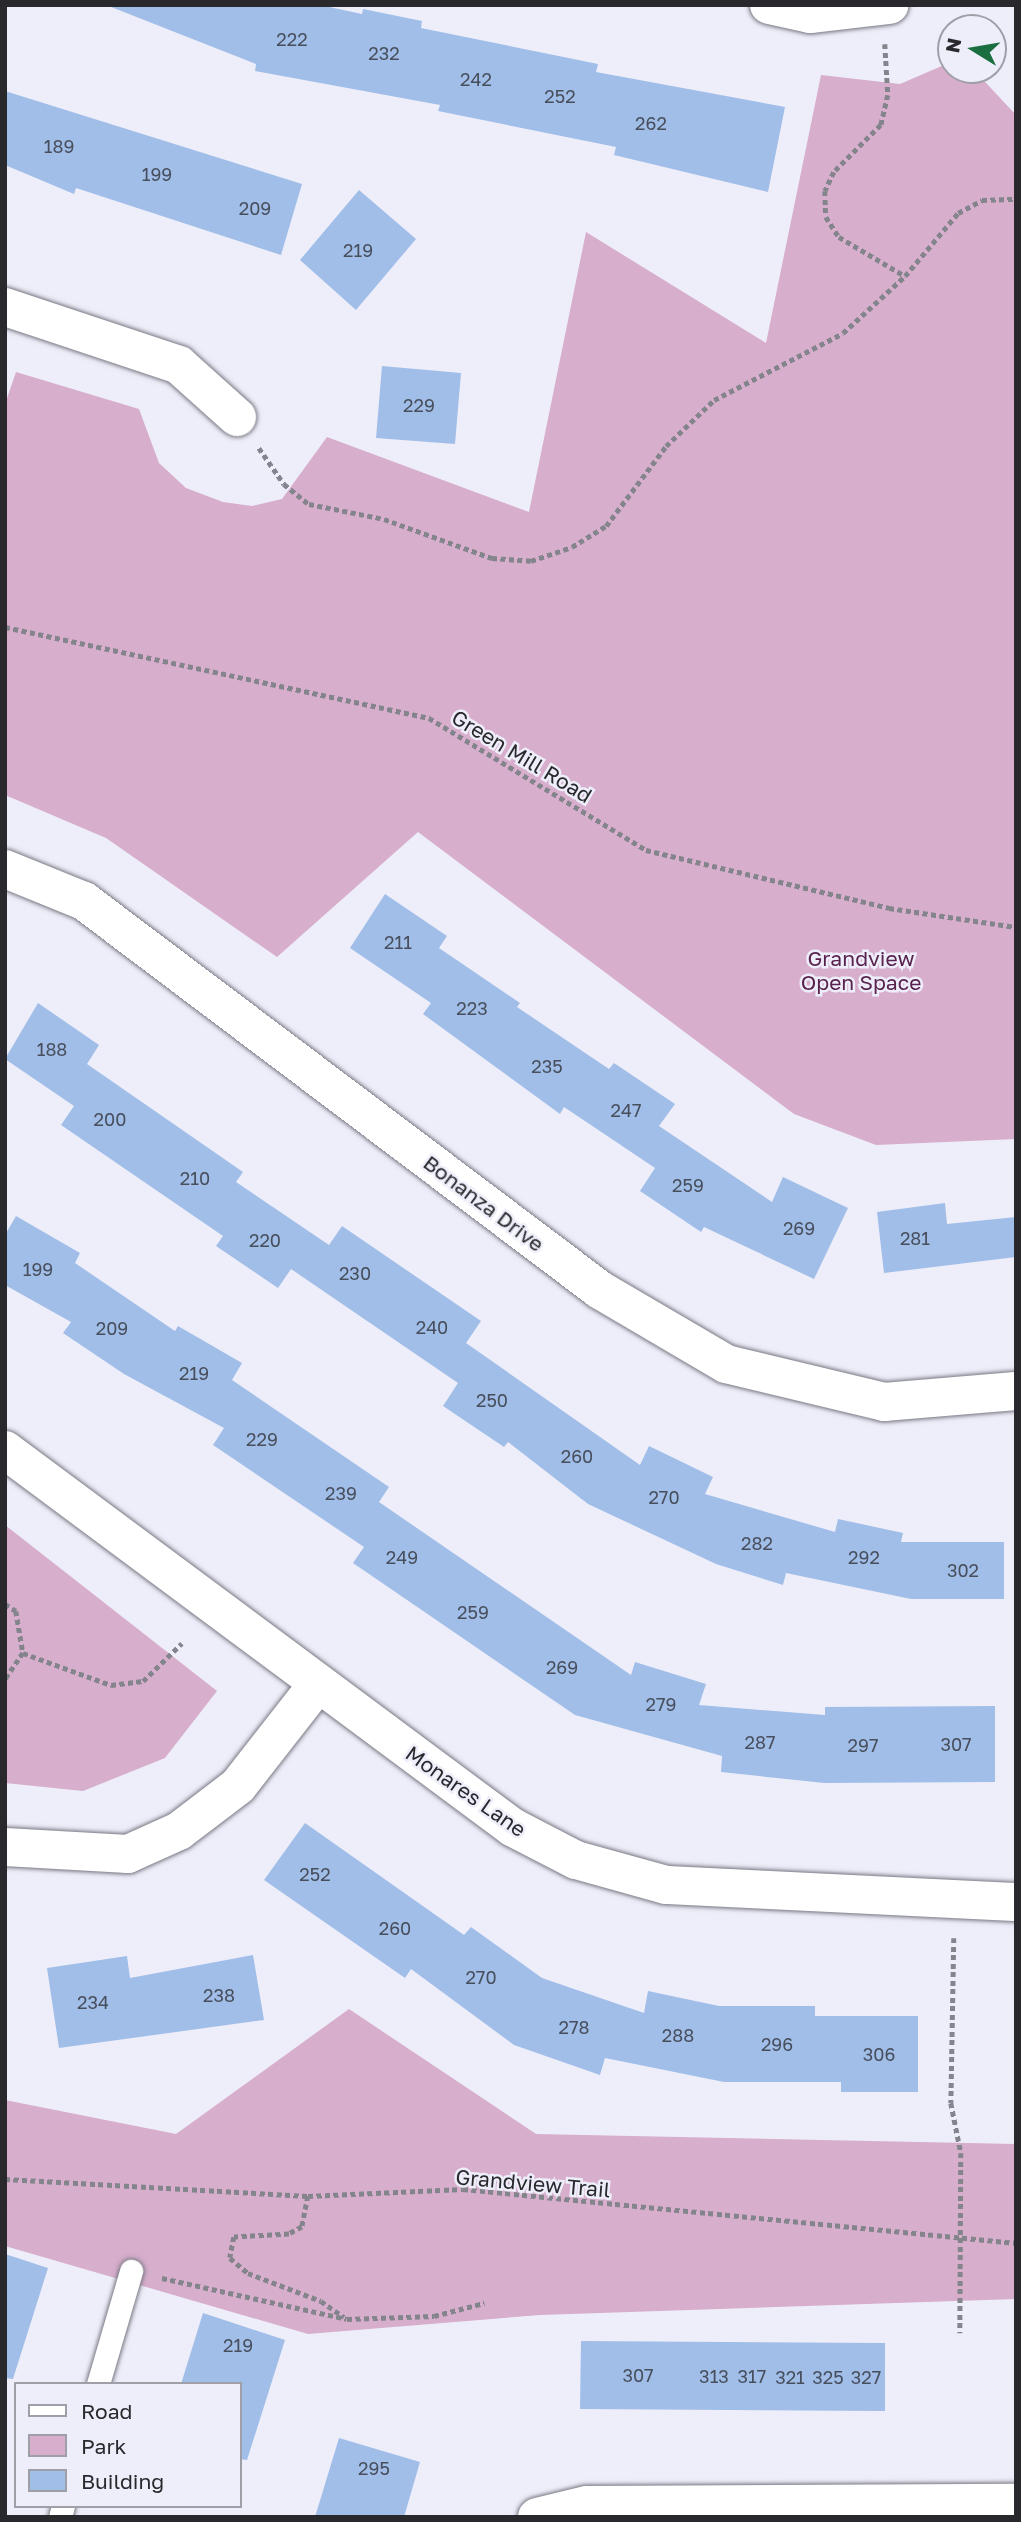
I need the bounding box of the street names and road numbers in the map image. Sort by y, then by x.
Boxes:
street label: Green Mill Road [447,704,597,808]
street label: Bonanza Drive [419,1150,549,1256]
street label: Monares Lane [401,1740,531,1842]
street label: Grandview Trail [454,2164,612,2202]

